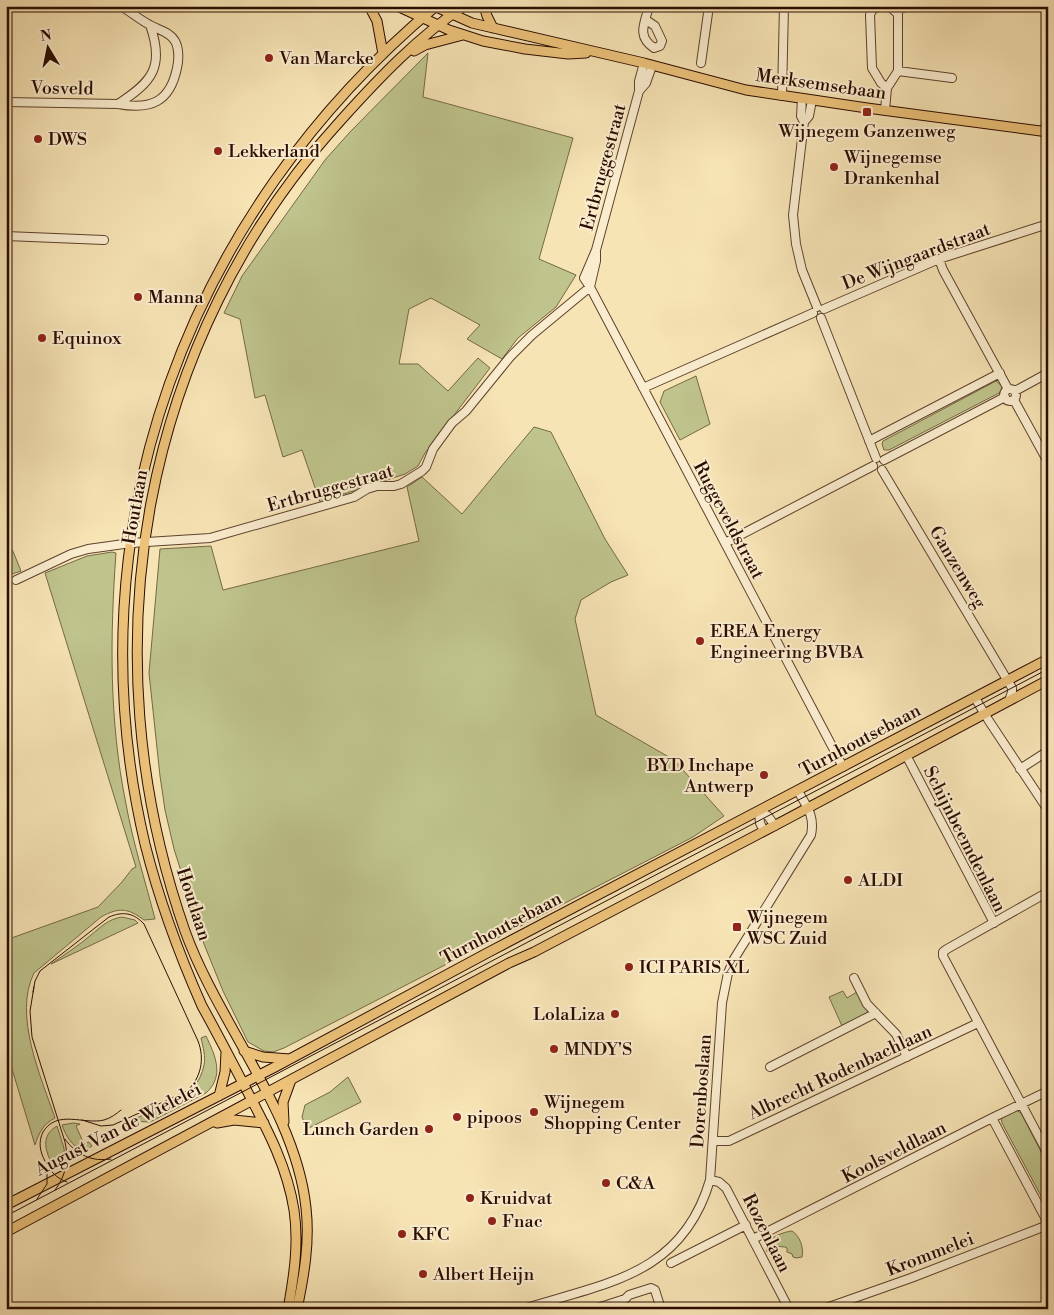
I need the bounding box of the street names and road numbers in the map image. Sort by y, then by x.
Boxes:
street label: Merksemsebaan [754,64,888,105]
street label: Vosveld [29,76,94,101]
street label: Ertbruggestraat [576,101,632,233]
street label: De Wijngaardstraat [839,217,994,295]
street label: Ruggeveldstraat [688,457,770,584]
street label: Ertbruggestraat [264,459,397,517]
street label: Houtlaan [118,468,153,546]
street label: Ganzenweg [924,522,992,613]
street label: Turnhoutsebaan [796,699,925,782]
street label: Schijnbeemdenlaan [918,762,1011,916]
street label: Houtlaan [171,865,216,944]
street label: Turnhoutsebaan [437,887,566,970]
street label: Albrecht Rodenbachlaan [744,1020,936,1126]
street label: Dorenboslaan [686,1033,717,1149]
street label: August Van de Wielelei [30,1078,205,1182]
street label: Koolsveldlaan [838,1116,951,1189]
street label: Rozenlaan [737,1190,796,1277]
street label: Krommelei [883,1227,977,1282]

